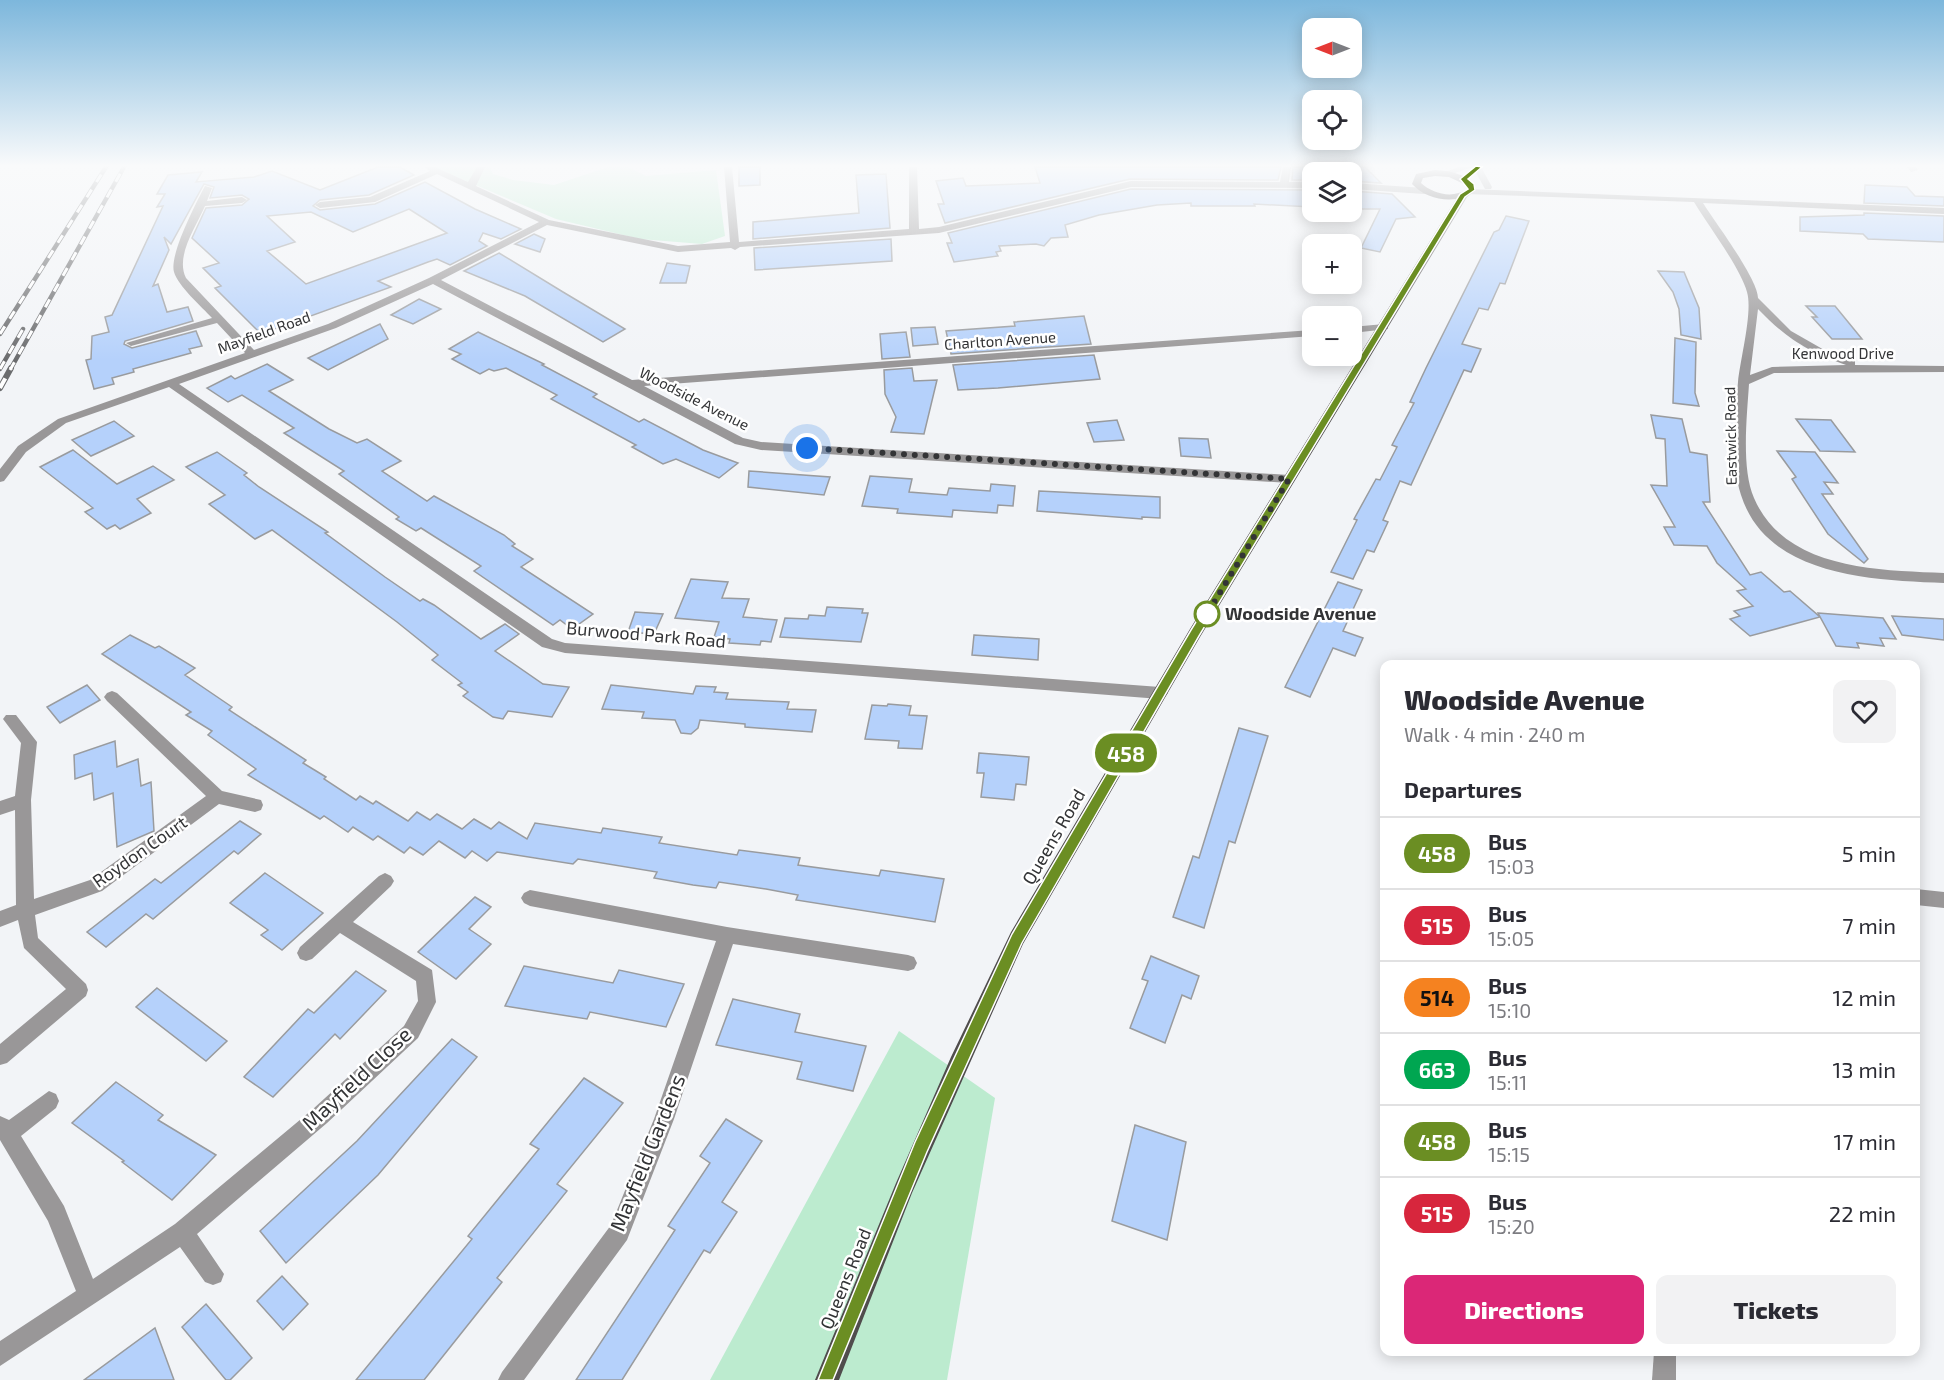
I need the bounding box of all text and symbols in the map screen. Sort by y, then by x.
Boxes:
north arrow [1302,18,1362,78]
map controls [1302,18,1362,366]
button: locate [1302,90,1362,150]
button: layers [1302,162,1362,222]
button: + [1302,234,1362,294]
button: − [1302,306,1362,366]
street label: Mayfield Road [215,307,313,357]
street label: Charlton Avenue [943,327,1056,353]
street label: Kenwood Drive [1792,344,1894,362]
street label: Woodside Avenue [637,363,752,434]
street label: Eastwick Road [1720,386,1740,486]
your location [792,433,822,463]
marker: Woodside Avenue [1194,601,1220,627]
place label: Woodside Avenue [1225,602,1376,624]
street label: Burwood Park Road [565,616,727,652]
button: heart [1833,680,1896,743]
text: Woodside Avenue [1404,682,1645,716]
text: Walk · 4 min · 240 m [1404,722,1585,746]
line badge: 458 [1092,734,1160,772]
text: 458 [1107,741,1145,766]
text: Departures [1404,776,1522,802]
street label: Queens Road [1017,785,1089,888]
street label: Roydon Court [88,810,191,892]
text: Bus [1488,828,1527,854]
text: 5 min [1842,840,1896,866]
text: 458 [1418,841,1456,866]
text: 15:03 [1488,854,1535,878]
text: Bus [1488,900,1527,926]
text: 7 min [1842,912,1896,938]
text: 515 [1421,913,1453,938]
text: 15:05 [1488,926,1534,950]
text: Bus [1488,972,1527,998]
text: 12 min [1832,984,1896,1010]
text: 514 [1420,985,1454,1010]
text: 15:10 [1488,998,1531,1022]
street label: Mayfield Close [296,1021,416,1135]
text: Bus [1488,1044,1527,1070]
text: 13 min [1833,1056,1896,1082]
text: 663 [1419,1057,1455,1082]
street label: Mayfield Gardens [604,1070,690,1235]
text: 15:11 [1488,1070,1527,1094]
text: Bus [1488,1116,1527,1142]
text: 17 min [1834,1128,1896,1154]
text: 458 [1418,1129,1456,1154]
text: 15:15 [1488,1142,1530,1166]
text: Bus [1488,1188,1527,1214]
text: 22 min [1829,1200,1896,1226]
text: 515 [1421,1201,1453,1226]
text: 15:20 [1488,1214,1535,1238]
street label: Queens Road [815,1225,875,1332]
button: Directions [1404,1275,1644,1344]
button: Tickets [1656,1275,1896,1344]

